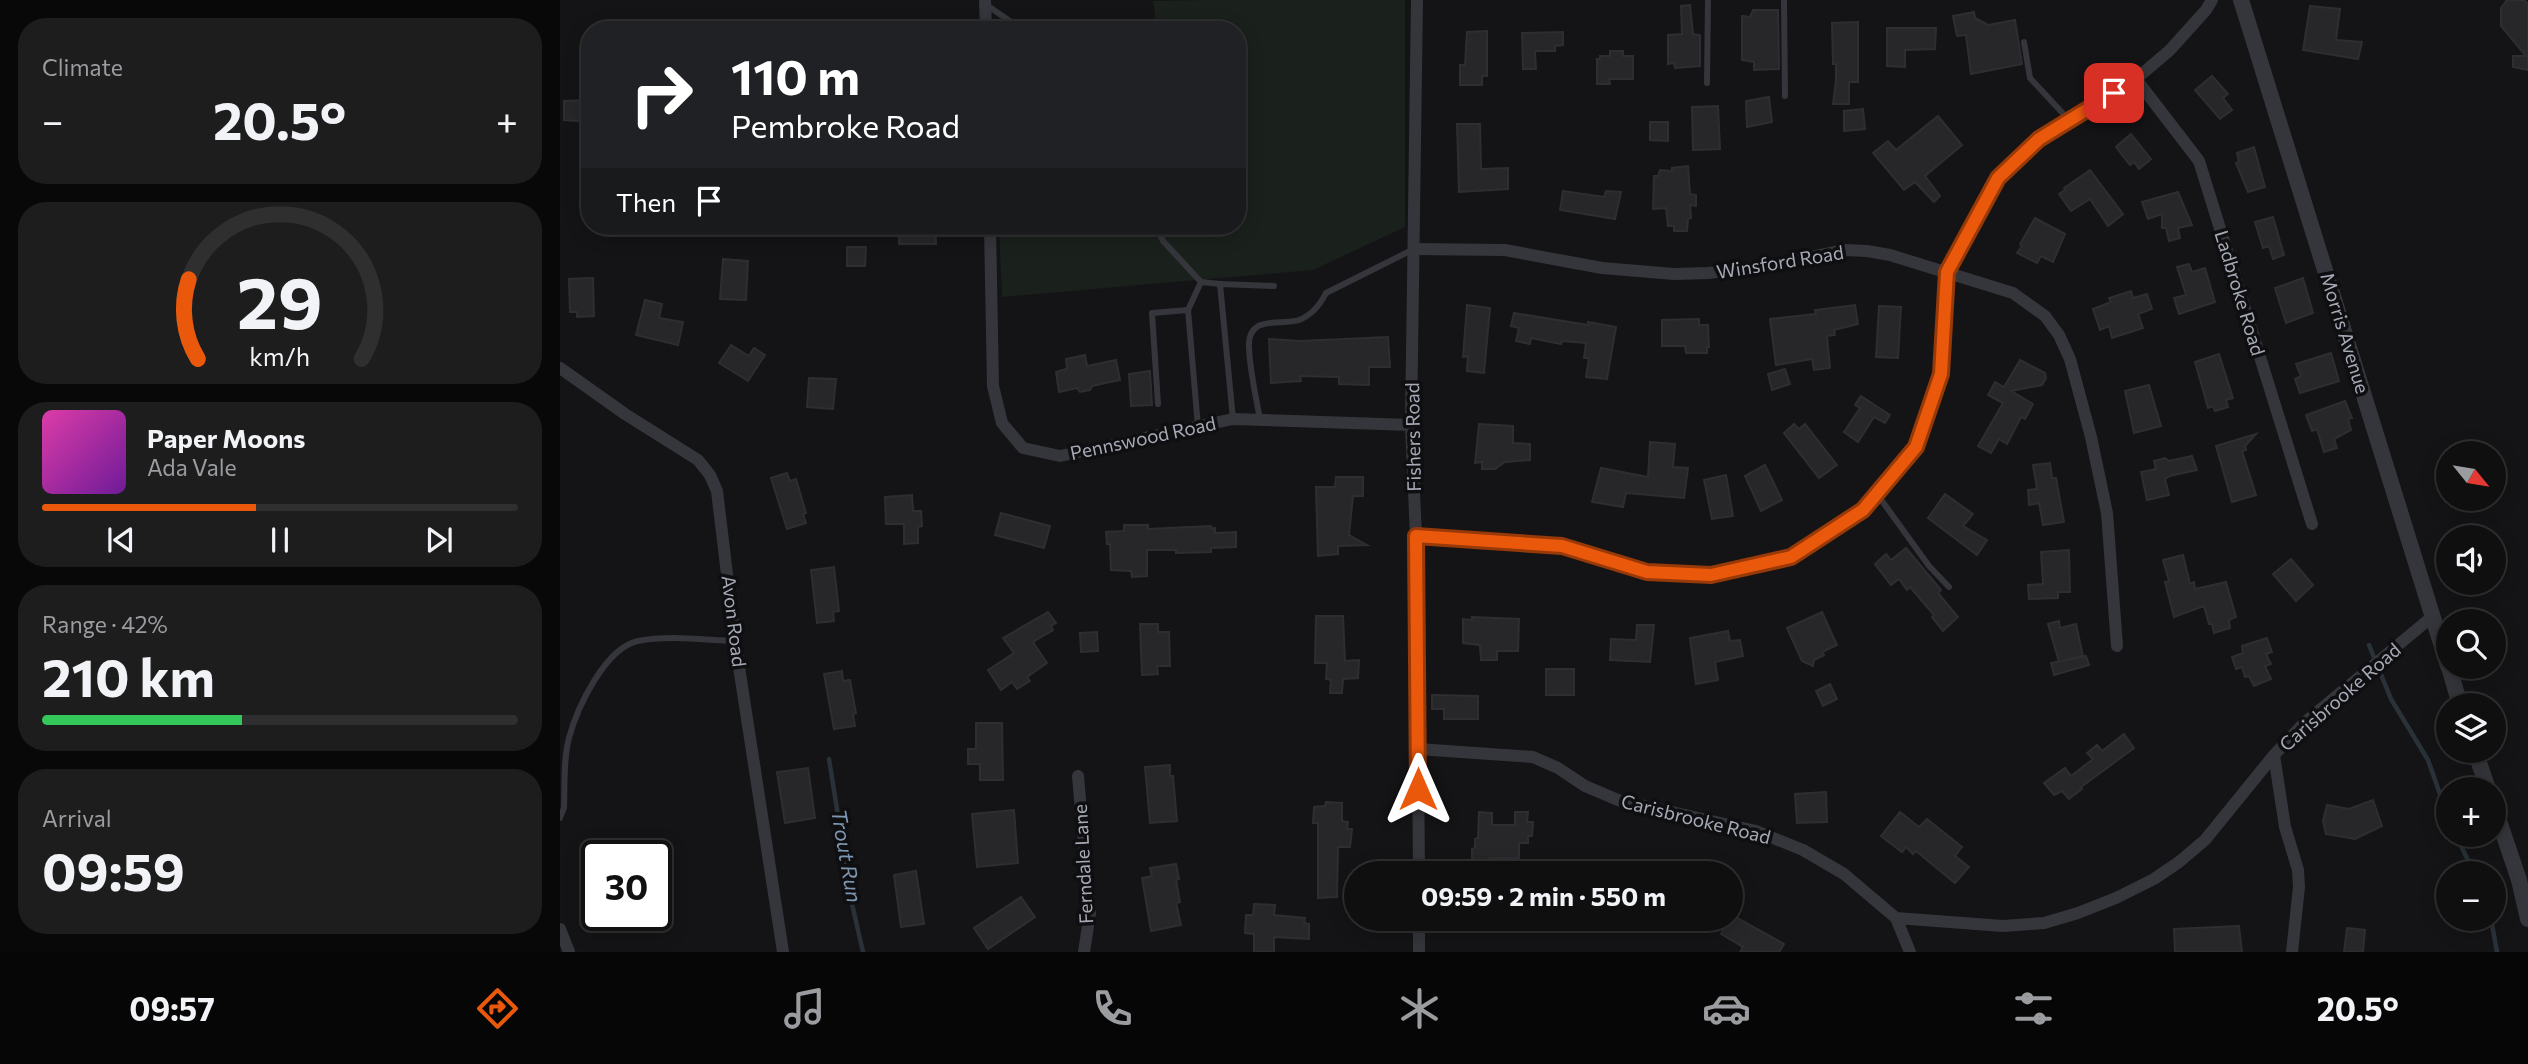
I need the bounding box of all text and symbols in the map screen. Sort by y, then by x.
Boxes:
text: 110 m [731,45,860,105]
icon: right [616,49,707,140]
text: Climate [42,53,123,81]
pin [2084,63,2144,123]
icon: arrive [2095,74,2133,112]
text: 20.5° [213,87,346,151]
text: − [42,96,64,143]
text: + [496,96,518,143]
text: Pembroke Road [731,105,960,145]
icon: arrive [690,182,728,220]
text: Then [616,186,676,217]
street label: Ladbroke Road [2211,228,2270,358]
street label: Winsford Road [1715,240,1845,283]
text: 29 [237,255,323,344]
street label: Morris Avenue [2316,270,2375,396]
text: km/h [250,340,310,370]
street label: Fishers Road [1400,382,1425,492]
street label: Pennswood Road [1068,411,1218,464]
text: Paper Moons [147,422,305,453]
north arrow [2436,441,2506,511]
map controls [2436,441,2506,931]
text: Ada Vale [147,453,237,481]
icon: previous [102,521,140,559]
icon: pause [261,521,299,559]
icon: next [420,521,458,559]
button: sound [2436,525,2506,595]
street label: Avon Road [717,574,752,668]
button: search [2436,609,2506,679]
text: Range · 42% [42,610,168,638]
street label: Carisbrooke Road [2274,638,2405,756]
text: 210 km [42,644,215,708]
button: layers [2436,693,2506,763]
position arrow [1381,752,1455,826]
button: + [2436,777,2506,847]
street label: Carisbrooke Road [1619,789,1773,848]
street label: Ferndale Lane [1068,803,1097,925]
text: Arrival [42,804,112,832]
water label: Trout Run [827,807,868,904]
text: 09:59 [42,838,185,902]
speed limit sign: 30 [581,840,672,931]
button: − [2436,861,2506,931]
text: 09:59 · 2 min · 550 m [1421,880,1666,911]
icon: directions [473,984,522,1033]
icon: music [780,984,829,1033]
icon: phone [1088,984,1137,1033]
icon: climate [1395,984,1444,1033]
icon: car [1702,984,1751,1033]
icon: filters [2009,984,2058,1033]
text: 09:57 [129,988,215,1028]
text: 20.5° [2317,988,2399,1028]

